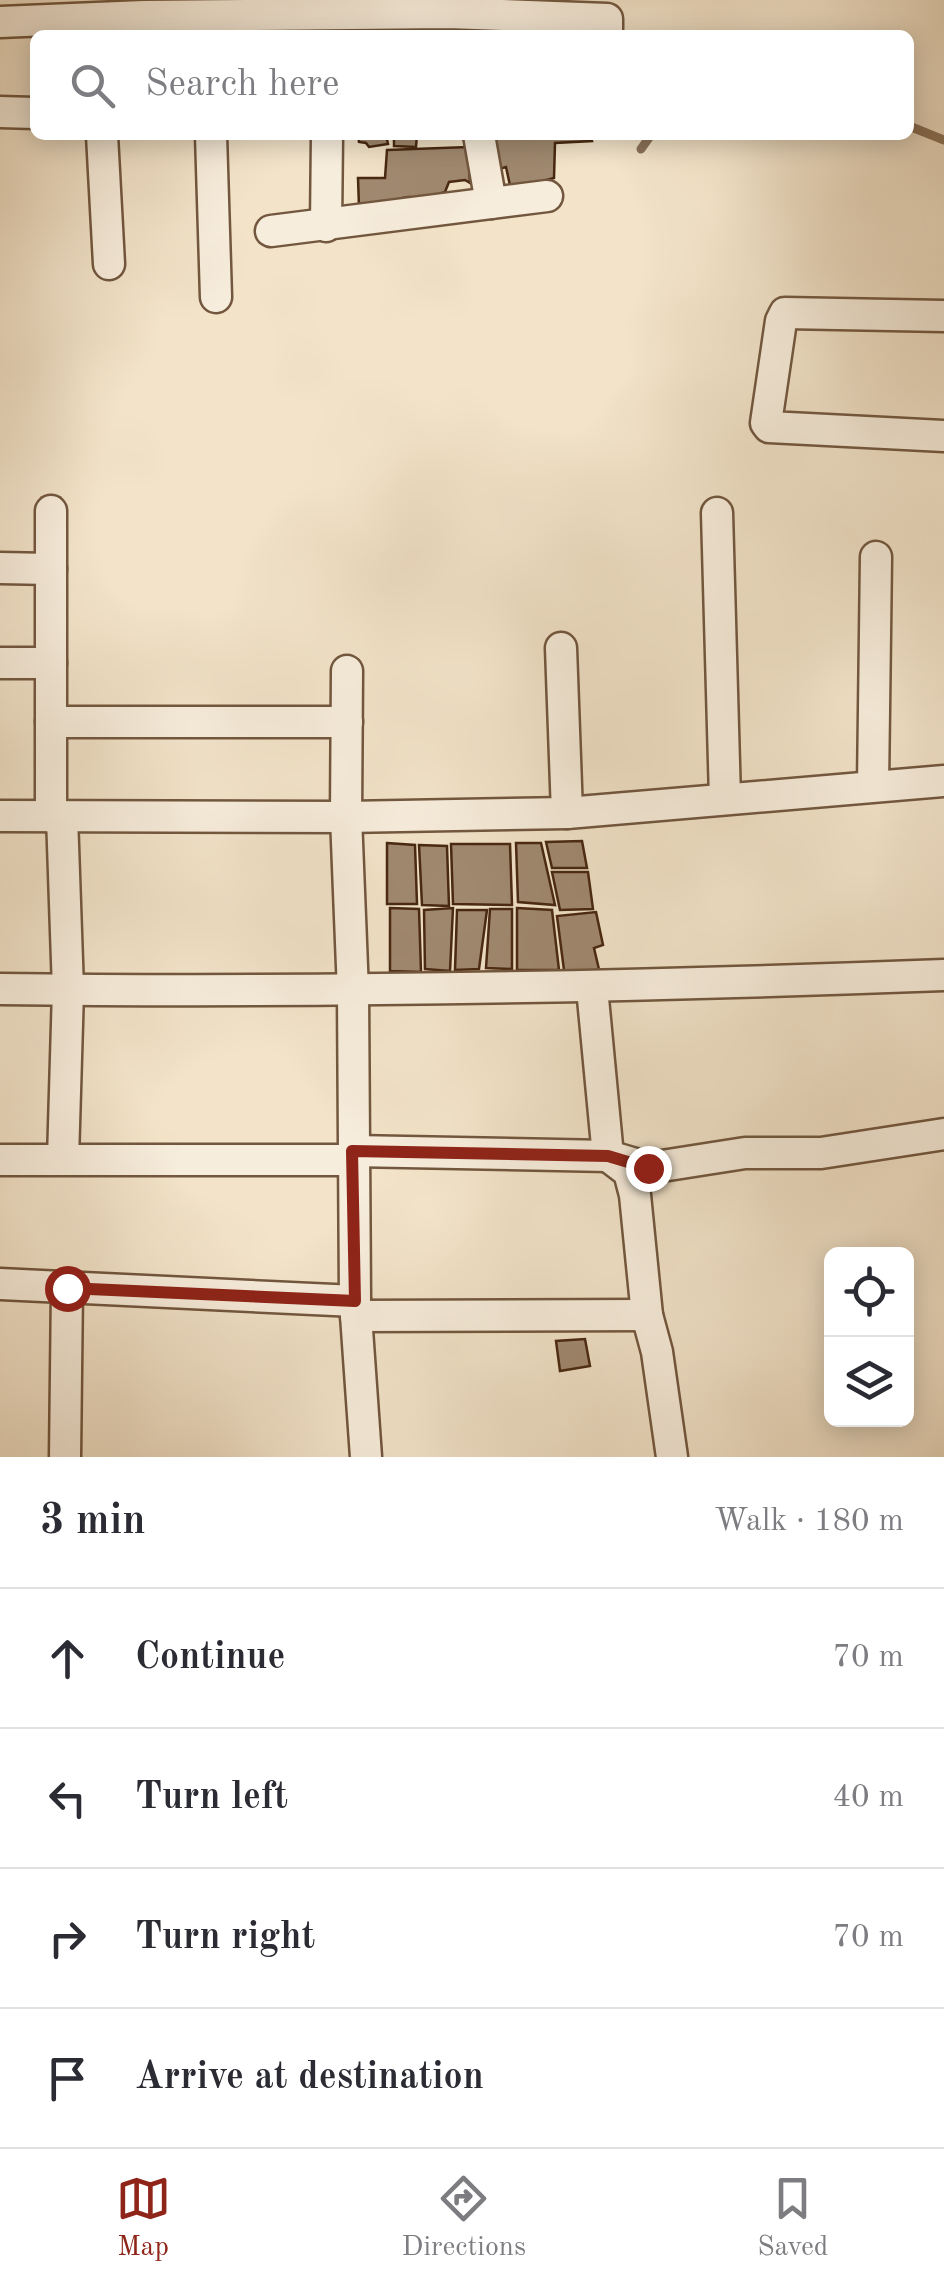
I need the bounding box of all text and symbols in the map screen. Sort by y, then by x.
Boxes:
search box [30,30,914,140]
icon: search [65,58,120,113]
text: Search here [145,66,340,104]
route end [626,1146,672,1192]
map controls [824,1247,914,1427]
button: locate [824,1247,914,1337]
route start [45,1266,91,1312]
button: layers [824,1337,914,1427]
text: 3 min [40,1501,146,1543]
text: Walk · 180 m [714,1506,904,1538]
icon: ahead [40,1631,95,1686]
text: Continue [135,1639,285,1677]
text: 70 m [833,1642,904,1674]
icon: left [40,1771,95,1826]
text: Turn left [135,1779,288,1817]
text: 40 m [833,1782,904,1814]
icon: right [40,1911,95,1966]
text: Turn right [135,1919,315,1957]
text: 70 m [833,1922,904,1954]
icon: arrive [40,2051,95,2106]
text: Arrive at destination [135,2059,484,2097]
tab: Map [116,2171,171,2266]
tab: Directions [402,2171,526,2266]
tab: Saved [757,2171,828,2266]

